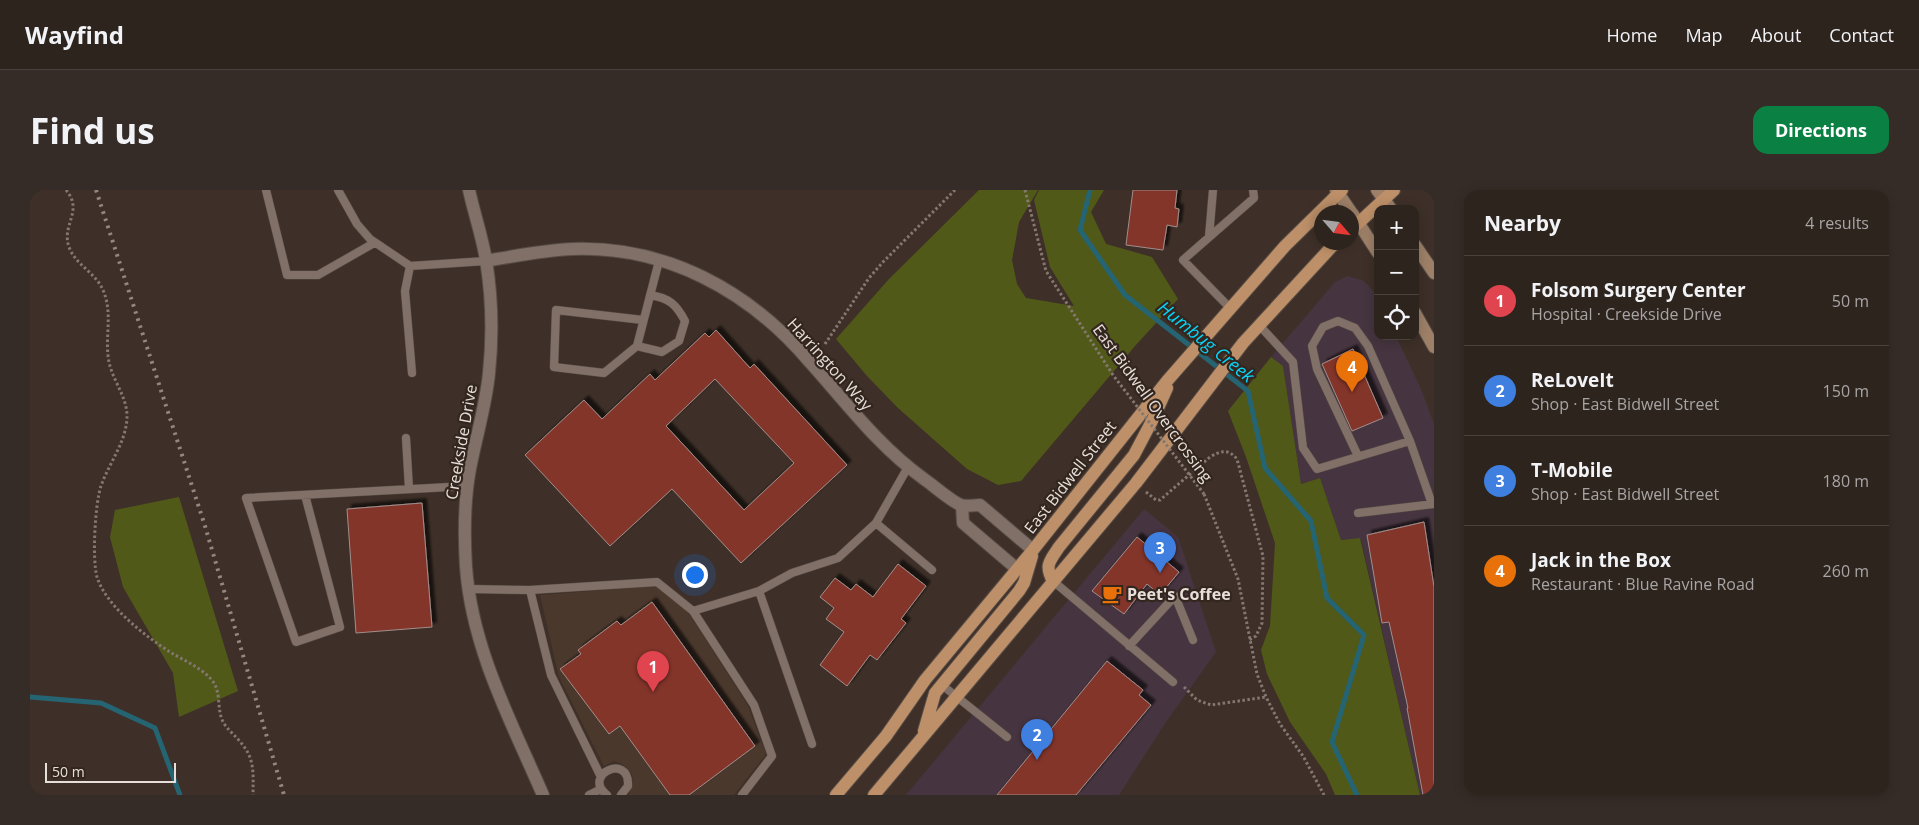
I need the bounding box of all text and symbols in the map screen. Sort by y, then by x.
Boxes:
text: Wayfind [25,18,124,51]
text: Home [1607,23,1657,47]
text: Map [1685,23,1723,47]
text: About [1751,23,1801,47]
text: Contact [1829,23,1894,47]
button: Directions [1753,106,1889,154]
text: Find us [30,107,155,154]
north arrow [1314,205,1359,250]
map controls [1374,205,1419,340]
button: + [1374,205,1419,250]
text: Nearby [1484,209,1561,237]
text: 4 results [1805,212,1869,234]
button: − [1374,250,1419,295]
text: Folsom Surgery Center [1531,277,1746,303]
text: 1 [1495,290,1505,312]
text: 50 m [1832,290,1869,312]
water label: Humbug Creek [1153,295,1261,388]
button: locate [1374,295,1419,340]
text: Hospital · Creekside Drive [1531,303,1722,325]
street label: Harrington Way [783,313,878,416]
street label: East Bidwell Overcrossing [1088,319,1218,487]
pin: 4 [1336,351,1368,392]
text: ReLoveIt [1531,367,1614,393]
text: 2 [1495,380,1505,402]
text: 150 m [1823,380,1869,402]
street label: Creekside Drive [440,383,482,501]
text: Shop · East Bidwell Street [1531,393,1719,415]
street label: East Bidwell Street [1019,416,1121,538]
text: T-Mobile [1531,457,1613,483]
text: 3 [1495,470,1505,492]
text: 180 m [1823,470,1869,492]
text: Shop · East Bidwell Street [1531,483,1719,505]
pin: 3 [1144,532,1176,573]
text: Jack in the Box [1531,547,1671,573]
text: 4 [1495,560,1505,582]
text: 260 m [1823,560,1869,582]
your location [682,562,708,588]
text: Restaurant · Blue Ravine Road [1531,573,1755,595]
cafe icon: Peet's Coffee [1101,583,1123,605]
place label: Peet's Coffee [1127,583,1231,605]
pin: 1 [637,651,669,692]
pin: 2 [1021,719,1053,760]
scale bar [45,760,176,783]
text: 50 m [52,762,85,781]

